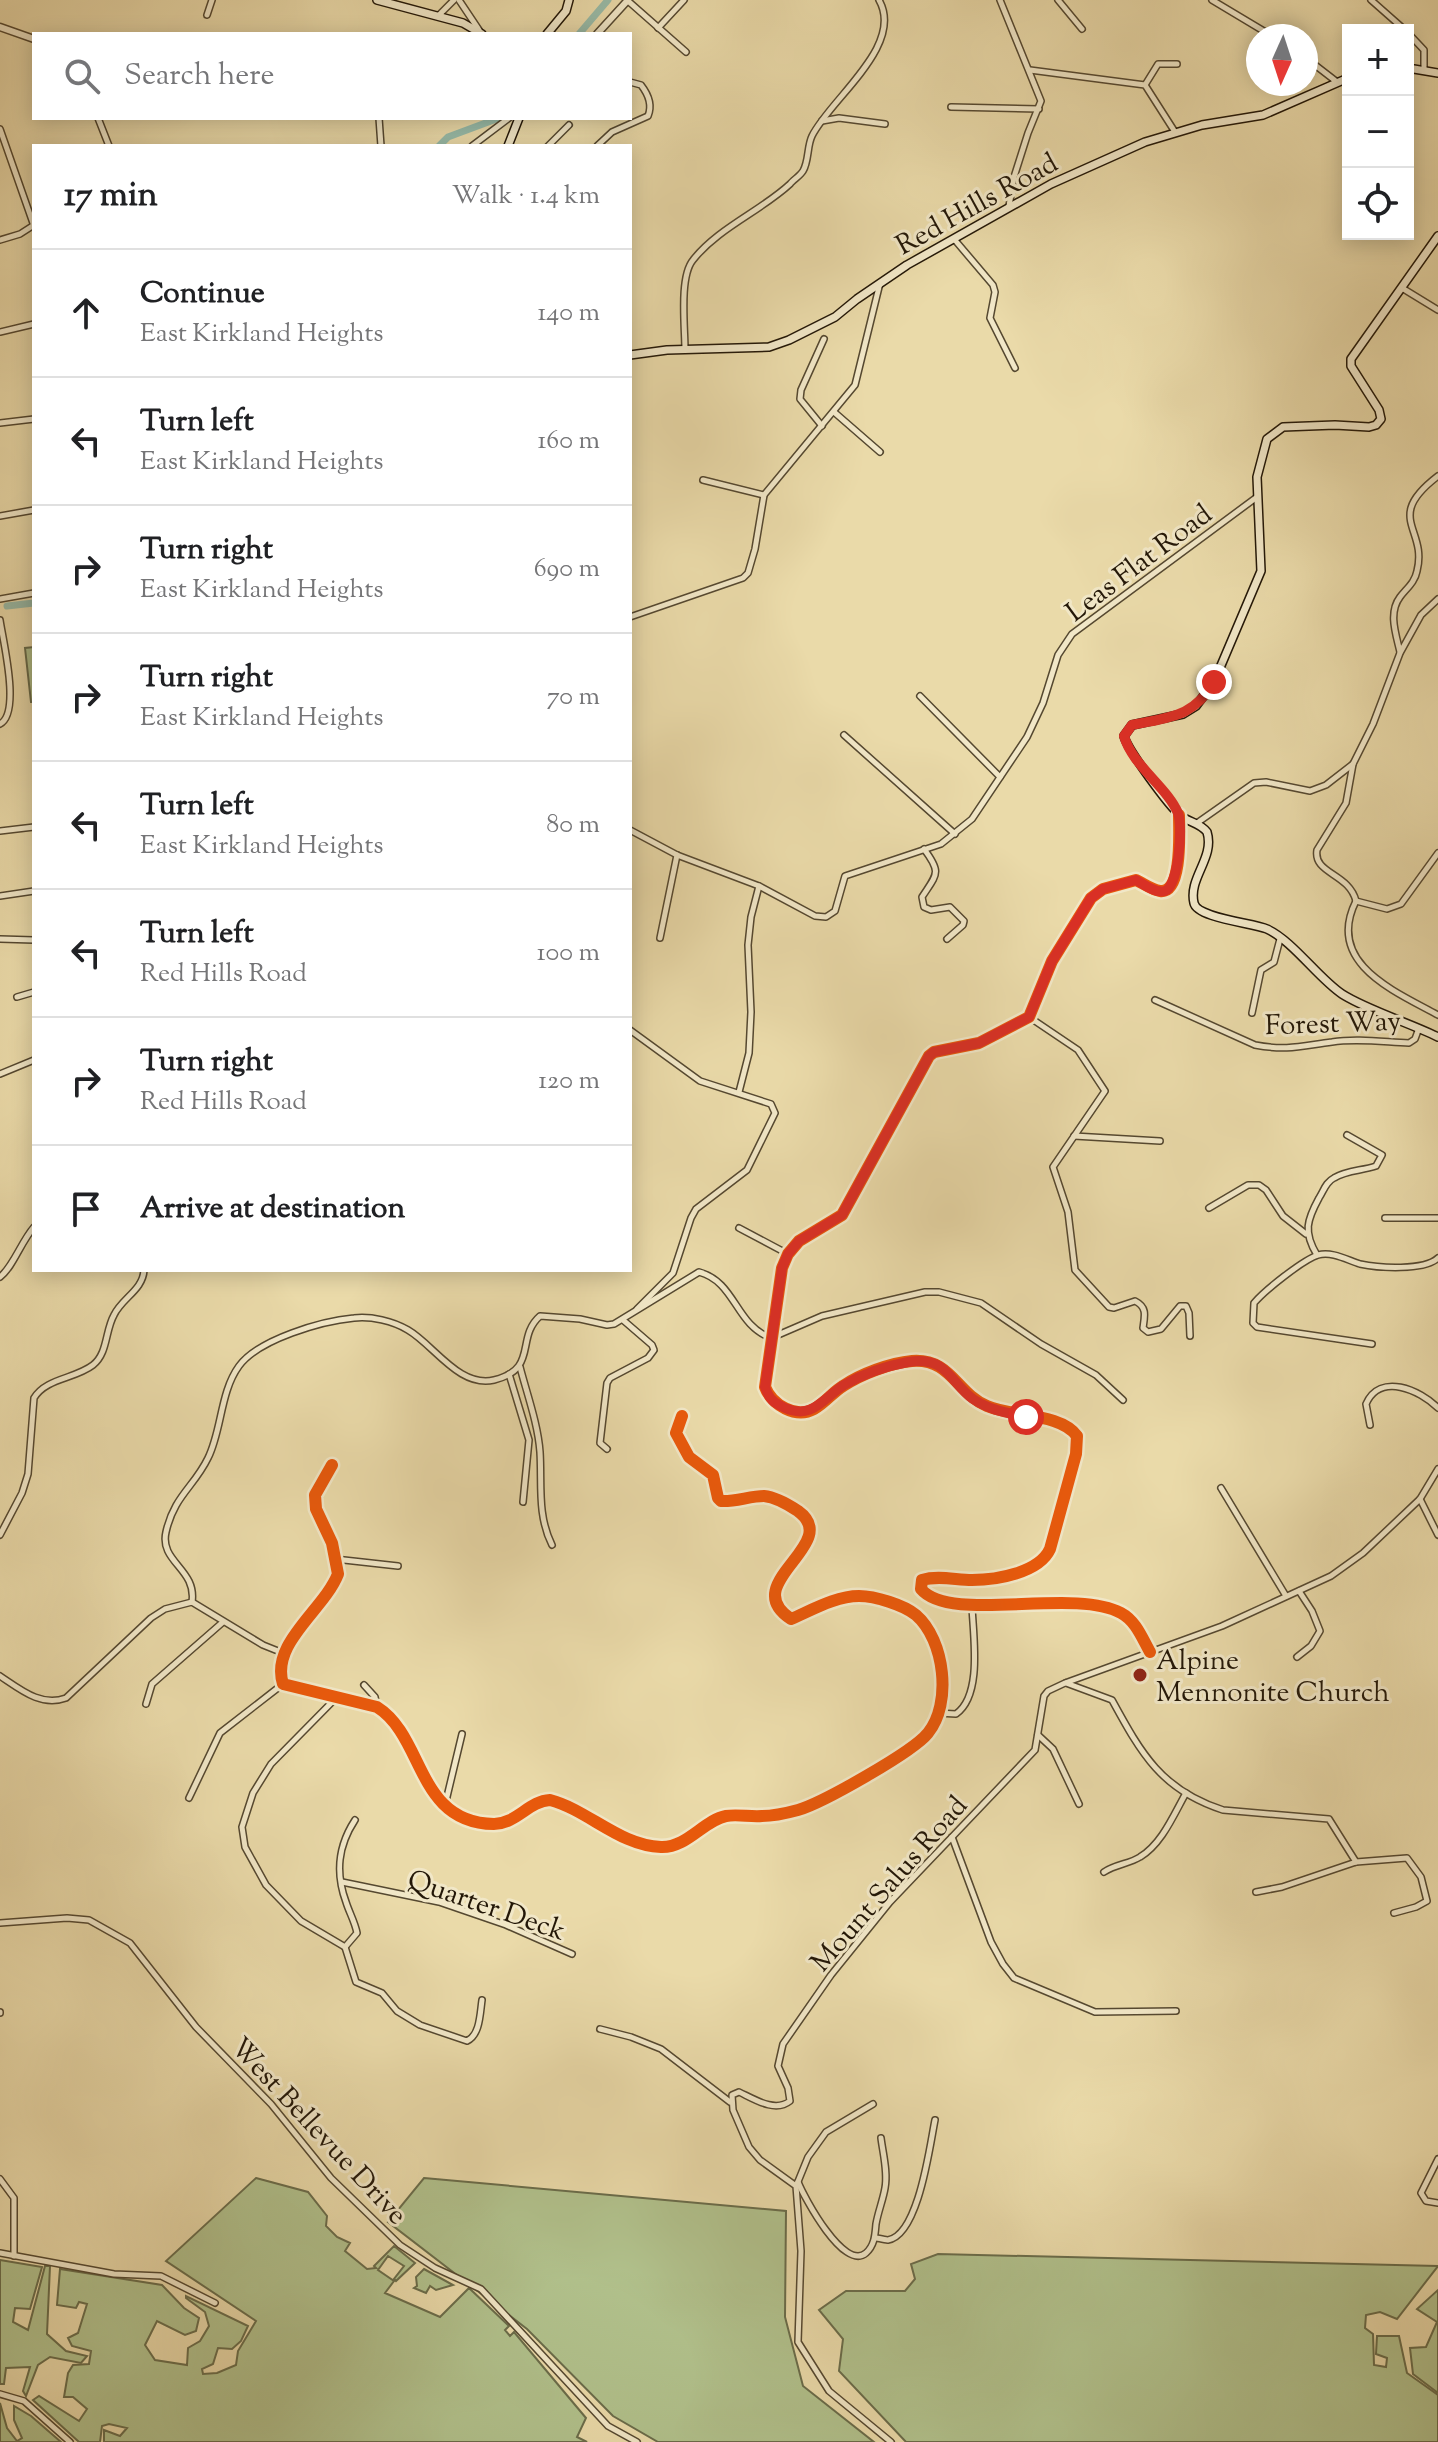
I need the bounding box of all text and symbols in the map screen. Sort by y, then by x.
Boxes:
north arrow [1246,24,1318,96]
map controls [1342,24,1414,240]
button: + [1342,24,1414,96]
search box [32,32,632,120]
icon: search [60,54,104,98]
text: Search here [124,55,274,98]
button: − [1342,96,1414,168]
street label: Red Hills Road [889,144,1066,267]
button: locate [1342,168,1414,240]
text: 17 min [64,172,158,221]
text: Walk · 1.4 km [452,178,600,215]
text: Continue [140,273,265,316]
icon: ahead [64,291,108,335]
text: 140 m [537,295,600,332]
text: East Kirkland Heights [140,316,384,353]
text: Turn left [140,401,254,444]
icon: left [64,419,108,463]
text: 160 m [537,423,600,460]
text: East Kirkland Heights [140,444,384,481]
street label: Leas Flat Road [1058,496,1222,633]
text: Turn right [140,529,273,572]
icon: right [64,547,108,591]
text: 690 m [534,551,600,588]
text: East Kirkland Heights [140,572,384,609]
text: Turn right [140,657,273,700]
route end [1196,664,1232,700]
icon: right [64,675,108,719]
text: 70 m [547,679,600,716]
text: East Kirkland Heights [140,700,384,737]
text: Turn left [140,785,254,828]
icon: left [64,803,108,847]
text: 80 m [546,807,600,844]
text: East Kirkland Heights [140,828,384,865]
text: Turn left [140,913,254,956]
icon: left [64,931,108,975]
text: 100 m [537,935,600,972]
text: Red Hills Road [140,956,307,993]
street label: Forest Way [1264,1003,1402,1047]
text: Turn right [140,1041,273,1084]
icon: right [64,1059,108,1103]
text: 120 m [538,1063,600,1100]
text: Red Hills Road [140,1084,307,1121]
icon: arrive [64,1187,108,1231]
text: Arrive at destination [140,1188,405,1231]
route start [1008,1399,1044,1435]
place label: Alpine Mennonite Church [1156,1642,1390,1714]
marker: Alpine Mennonite Church [1131,1666,1149,1684]
street label: Mount Salus Road [802,1788,978,1982]
street label: Quarter Deck [402,1861,570,1953]
street label: West Bellevue Drive [220,2029,416,2235]

